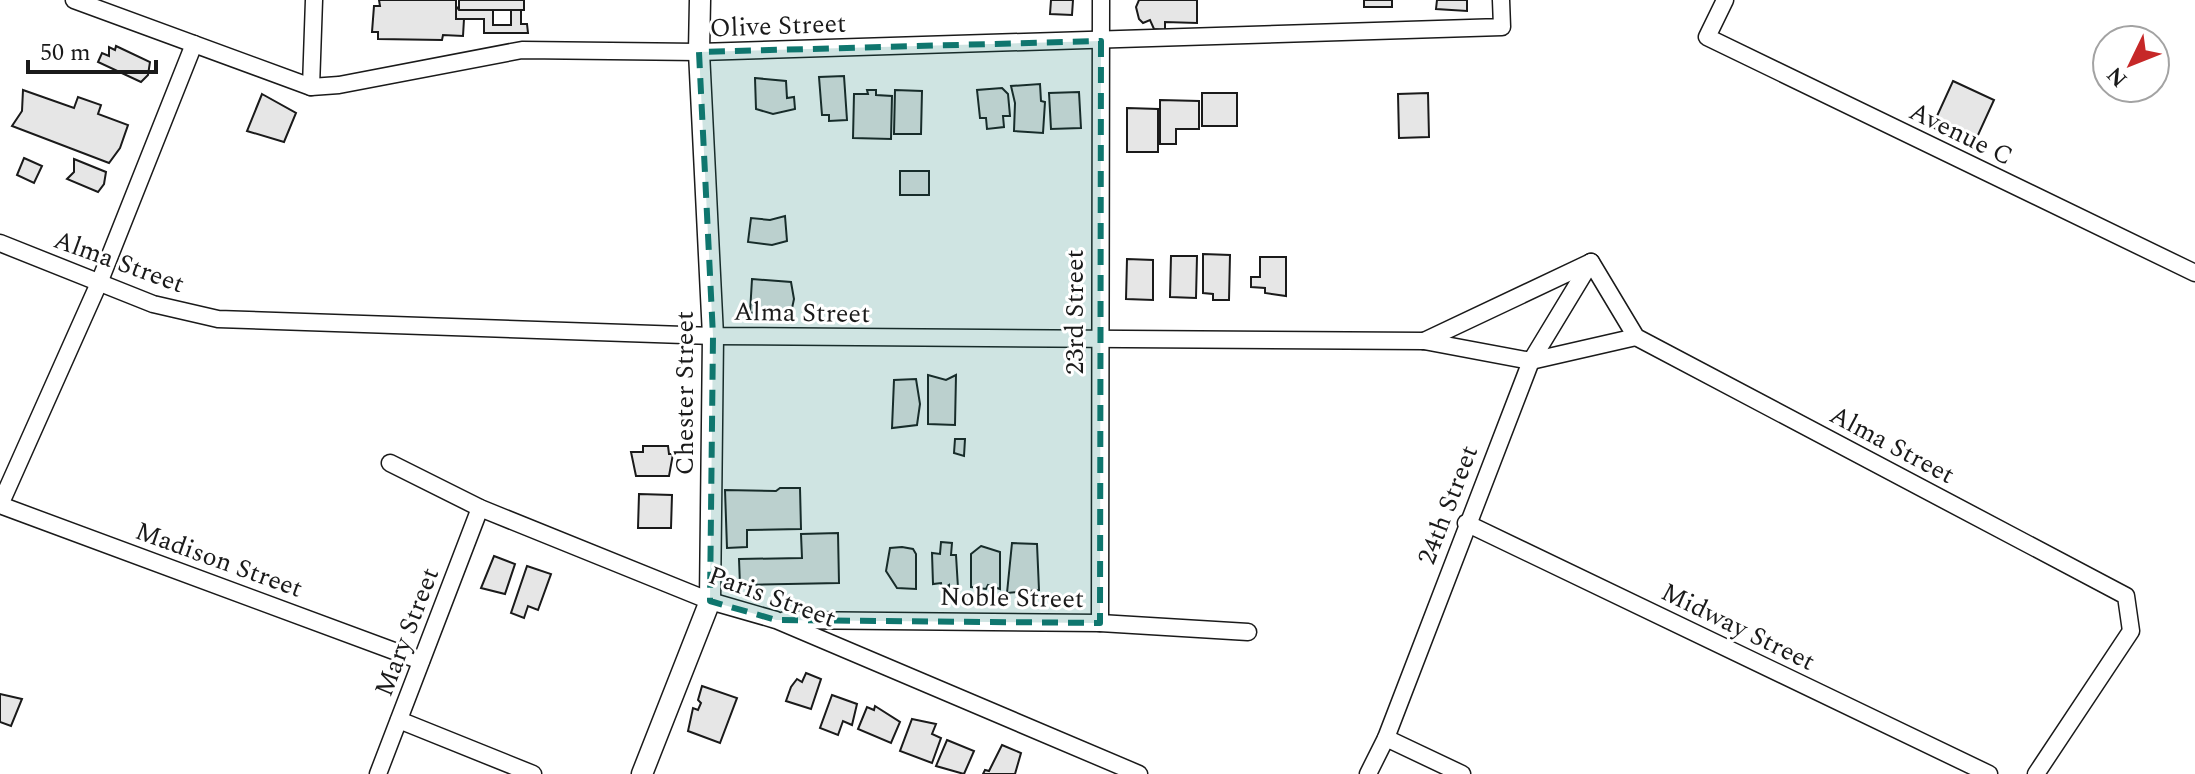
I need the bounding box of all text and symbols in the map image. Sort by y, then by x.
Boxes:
street label: Olive Street [709,4,847,48]
scale bar [28,24,156,74]
north arrow [2091,24,2171,104]
text: 50 m [40,35,91,71]
text: N [2099,59,2136,94]
street label: Avenue C [1902,92,2020,176]
street label: Alma Street [48,220,190,304]
street label: 23rd Street [1055,249,1095,375]
street label: Alma Street [733,292,871,334]
street label: Chester Street [665,311,705,475]
street label: Alma Street [1822,395,1962,495]
street label: 24th Street [1407,439,1489,571]
street label: Madison Street [130,511,308,609]
street label: Paris Street [703,555,841,639]
street label: Mary Street [364,562,450,702]
street label: Midway Street [1654,572,1822,682]
street label: Noble Street [940,577,1084,619]

